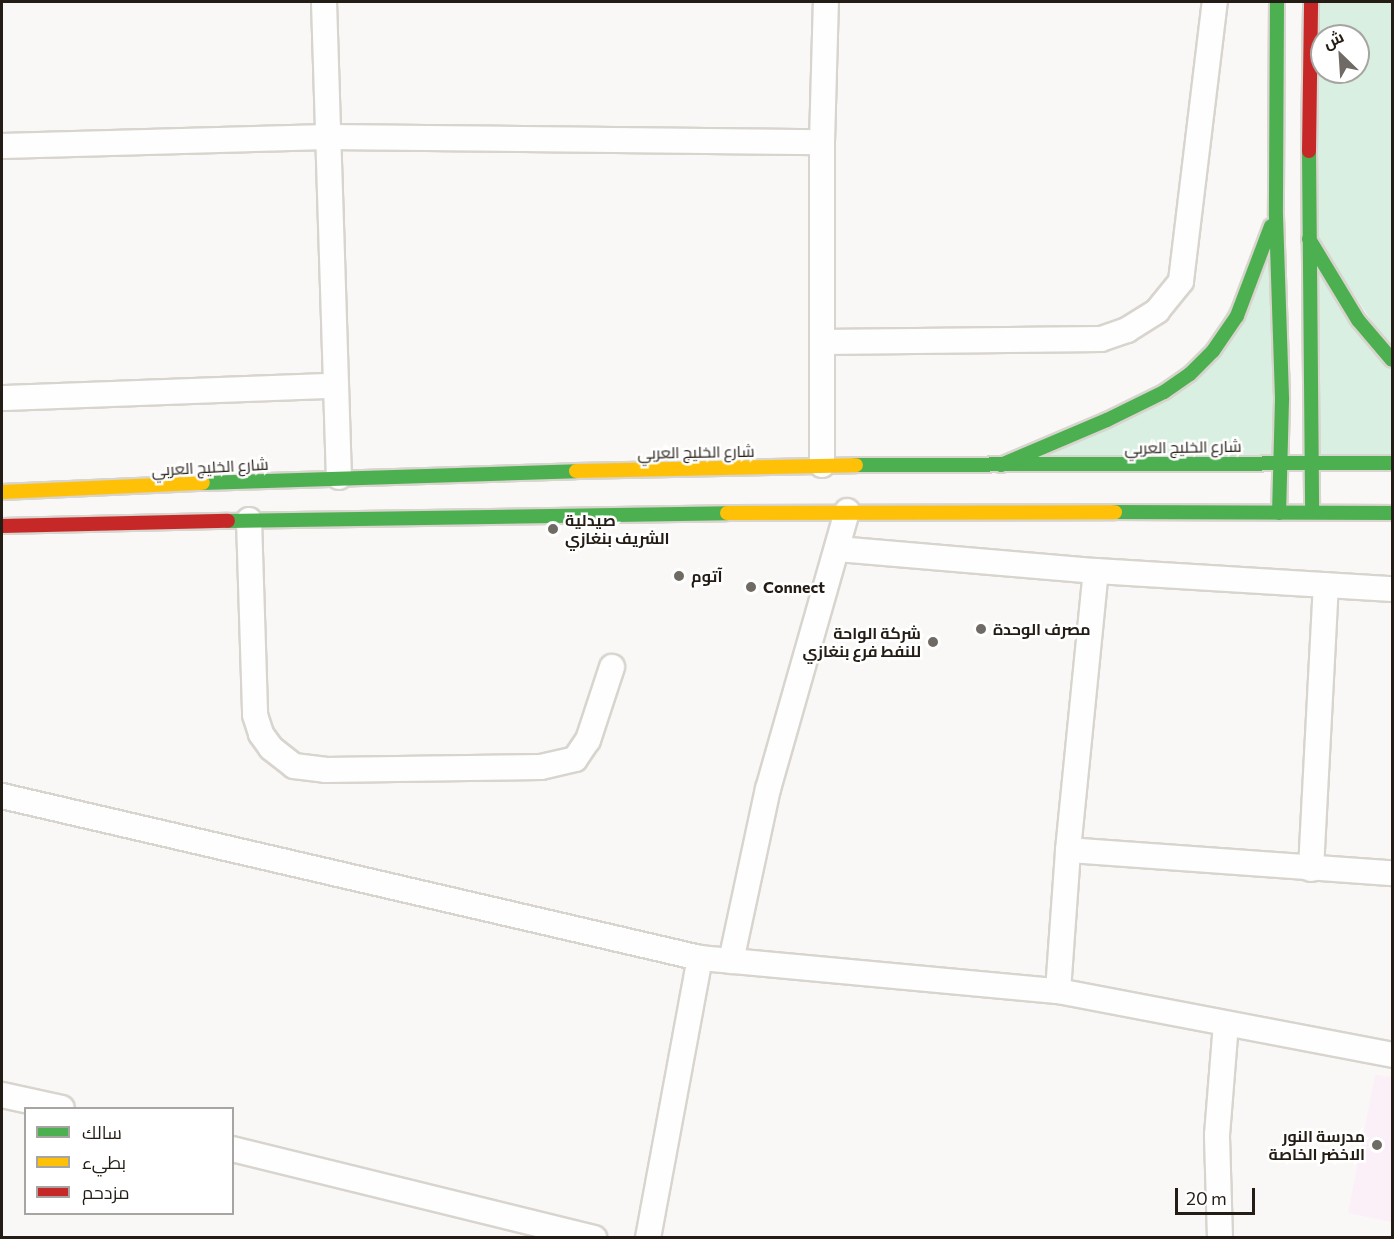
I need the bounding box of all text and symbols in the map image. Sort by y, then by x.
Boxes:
north arrow [1310,24,1370,84]
text: ش [1320,26,1346,52]
street label: شارع الخليج العربي [1124,436,1242,458]
street label: شارع الخليج العربي [637,441,755,463]
street label: شارع الخليج العربي [151,454,269,480]
place label: صيدلية الشريف بنغازي [565,510,669,548]
marker: صيدلية الشريف بنغازي [546,522,560,536]
place label: آتوم [691,566,722,586]
marker: آتوم [672,569,686,583]
place label: Connect [763,577,825,597]
marker: Connect [744,580,758,594]
place label: مصرف الوحدة [993,619,1091,639]
marker: مصرف الوحدة [974,622,988,636]
place label: شركة الواحة للنفط فرع بنغازي [803,623,921,661]
marker: شركة الواحة للنفط فرع بنغازي [926,635,940,649]
legend [24,1107,234,1215]
text: سالك [82,1121,122,1143]
place label: مدرسة النور الاخضر الخاصة [1269,1126,1365,1164]
marker: مدرسة النور الاخضر الخاصة [1370,1138,1384,1152]
text: بطيء [82,1151,126,1173]
scale bar [1178,1176,1258,1214]
text: مزدحم [82,1181,130,1203]
text: 20 m [1186,1187,1227,1209]

